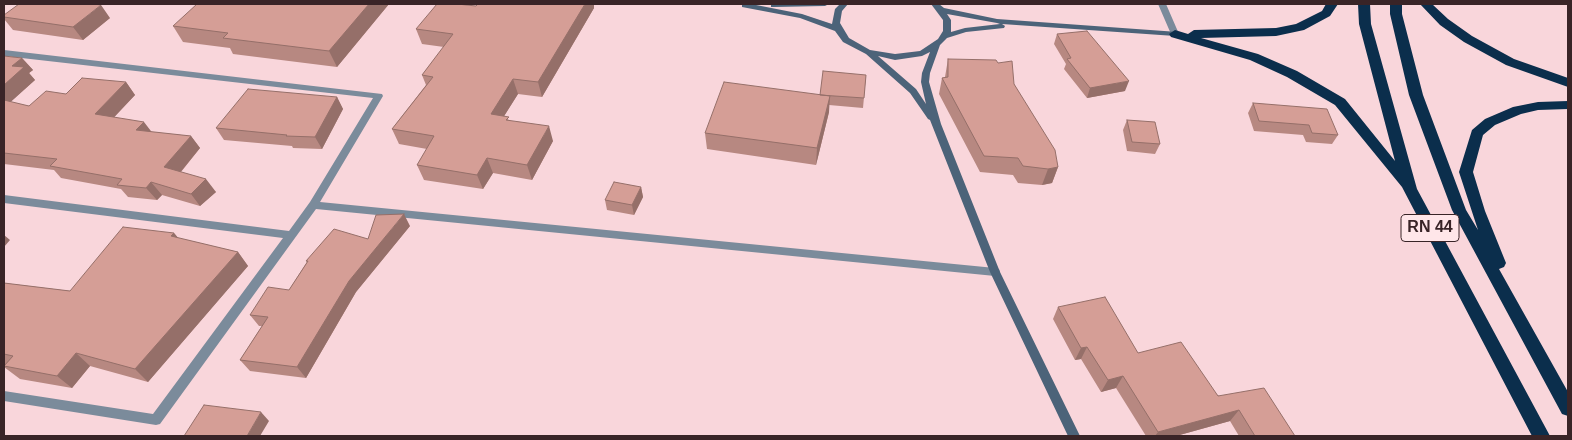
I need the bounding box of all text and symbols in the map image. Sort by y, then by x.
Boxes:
road number: RN 44 [1401,214,1459,242]

